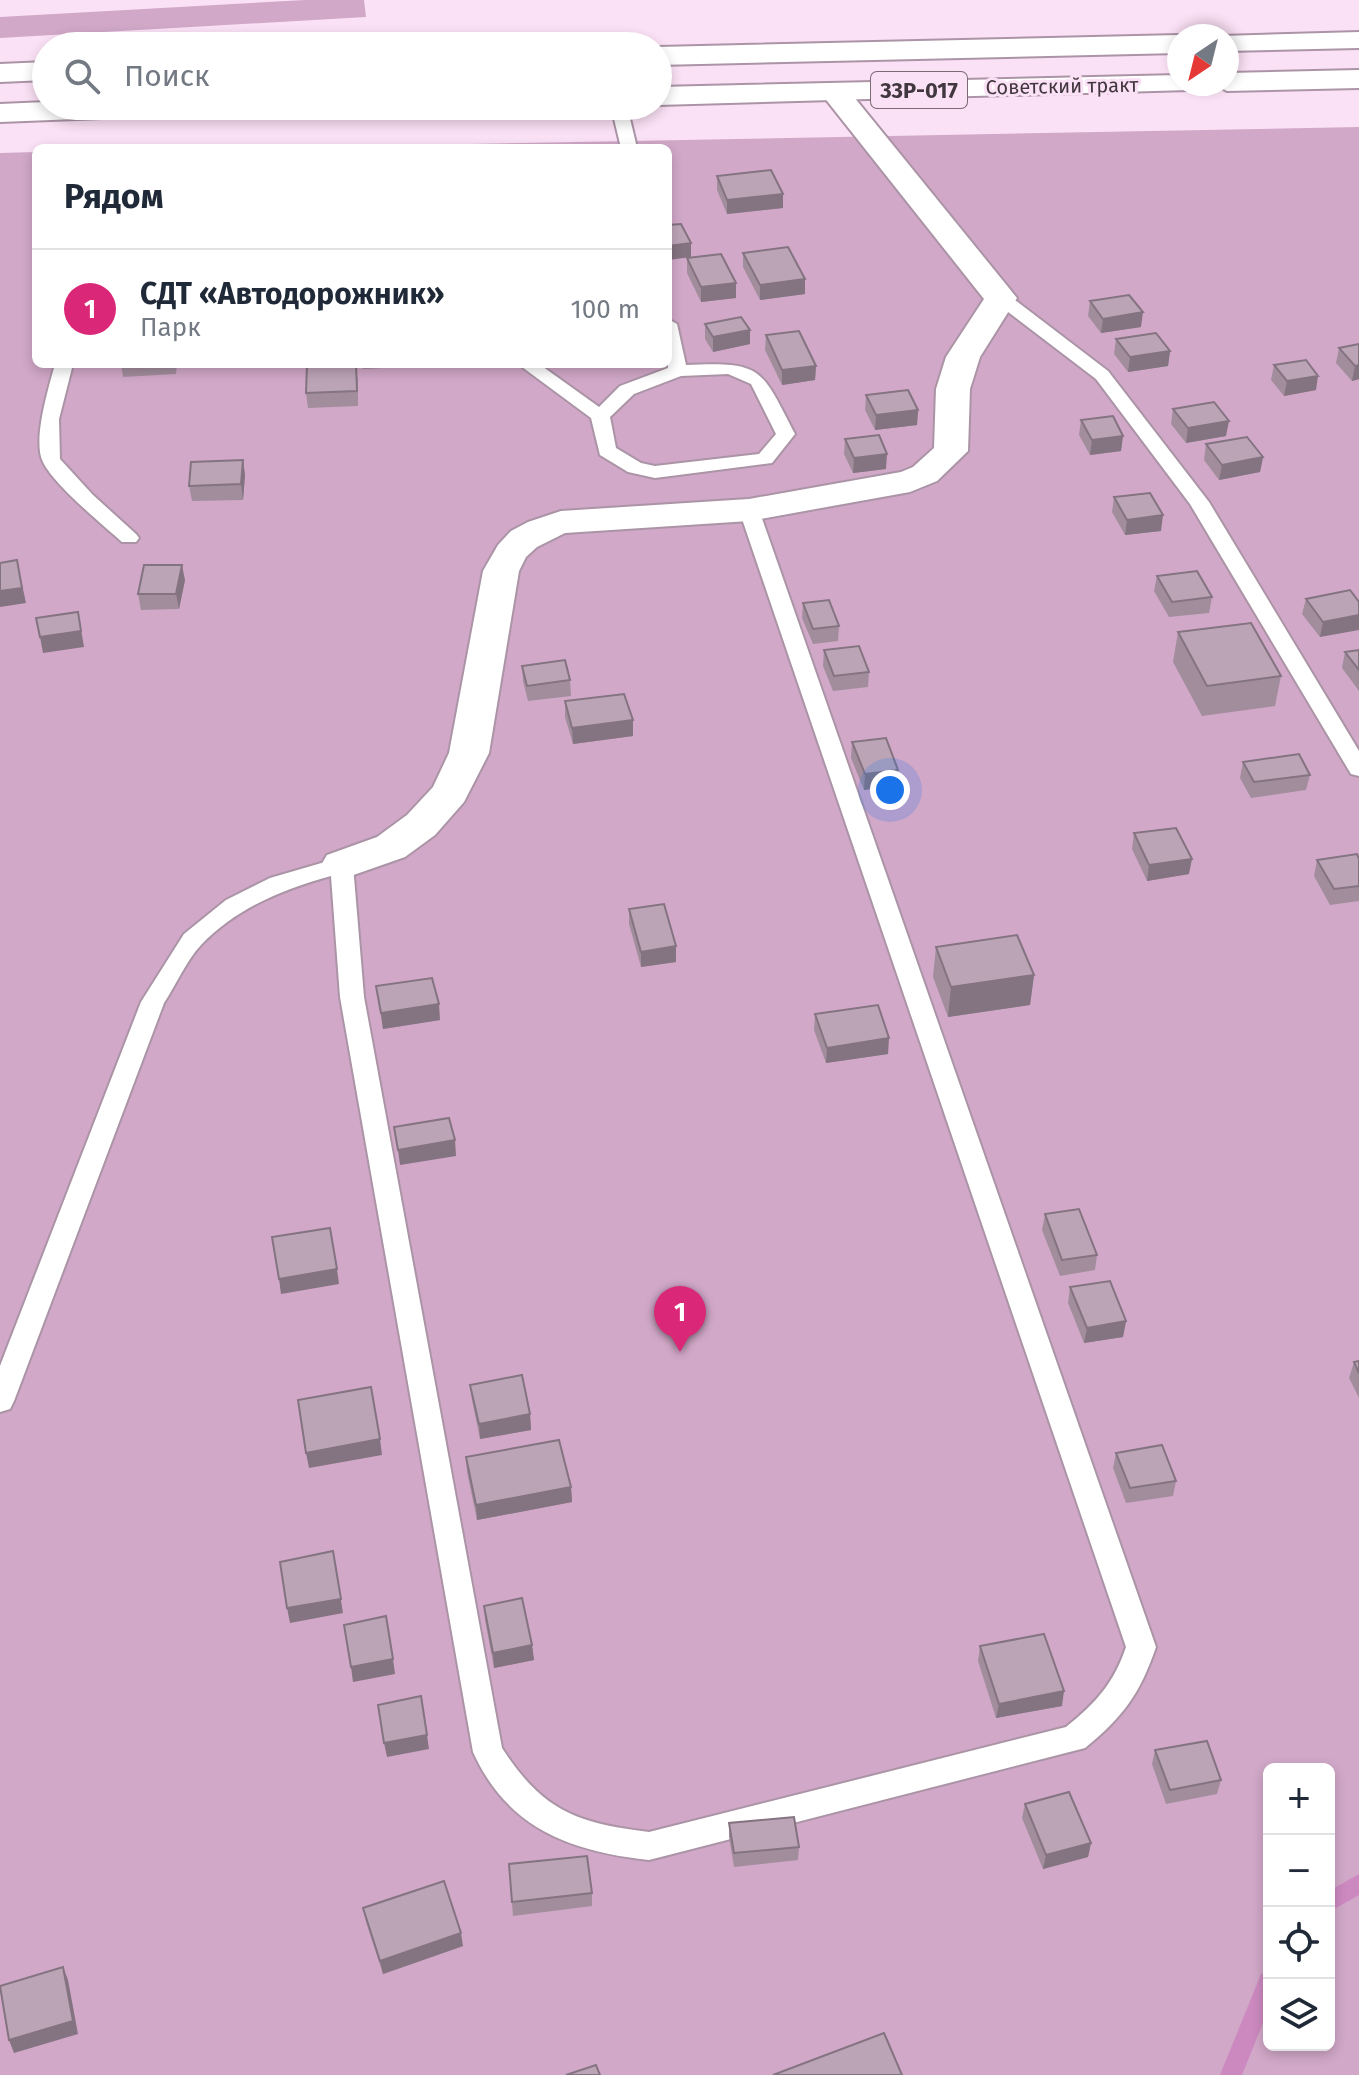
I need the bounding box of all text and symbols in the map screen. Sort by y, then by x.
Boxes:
north arrow [1167,24,1239,96]
search box [32,32,672,120]
icon: search [60,54,104,98]
text: Поиск [124,58,210,94]
road number: 33Р-017 [871,72,967,108]
street label: Советский тракт [985,73,1140,99]
text: Рядом [64,176,163,217]
text: СДТ «Автодорожник» [140,276,445,312]
text: 1 [84,294,96,325]
text: 100 m [571,294,640,325]
text: Парк [140,312,201,343]
your location [870,770,910,810]
pin: 1 [654,1286,706,1352]
map controls [1263,1763,1335,2051]
button: + [1263,1763,1335,1835]
button: − [1263,1835,1335,1907]
button: locate [1263,1907,1335,1979]
button: layers [1263,1979,1335,2051]

